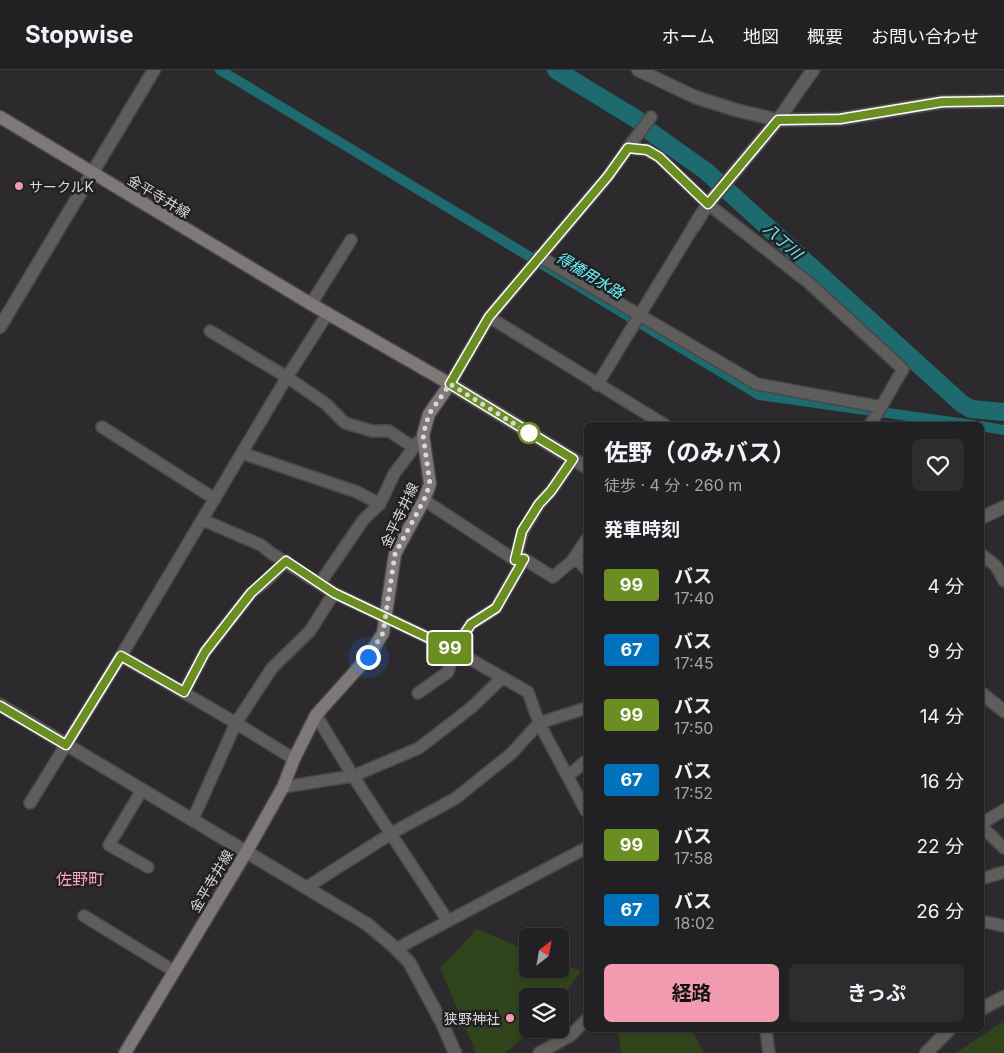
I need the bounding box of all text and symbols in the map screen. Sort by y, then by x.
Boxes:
text: Stopwise [25,20,133,49]
text: ホーム [662,26,715,47]
text: 地図 [743,26,779,47]
text: 概要 [807,26,843,47]
text: お問い合わせ [871,26,979,47]
street label: 金平寺井線 [125,171,193,221]
place label: サークルK [29,178,95,195]
marker: サークルK [13,180,25,192]
water label: 八丁川 [760,219,808,264]
water label: 得橋用水路 [553,248,629,303]
unlabelled marker [518,422,540,444]
text: 佐野（のみバス） [604,438,796,467]
button: heart [912,439,964,491]
text: 徒歩 · 4 分 · 260 m [604,475,742,495]
street label: 金平寺井線 [377,480,421,550]
text: 発車時刻 [604,518,680,541]
text: バス [674,565,712,588]
text: 99 [620,574,643,595]
text: 4 分 [927,575,964,598]
text: 17:40 [674,588,714,608]
text: バス [674,630,712,653]
line badge: 99 [428,632,472,664]
text: 99 [438,637,462,658]
text: 67 [620,639,643,660]
text: 9 分 [928,640,964,663]
your location [356,645,381,670]
text: 17:45 [674,653,714,673]
text: バス [674,695,712,718]
text: 99 [620,704,643,725]
text: 14 分 [920,705,964,728]
text: 17:50 [674,718,713,738]
text: バス [674,760,712,783]
text: 67 [620,769,643,790]
text: 16 分 [920,770,964,793]
text: 17:52 [674,783,713,803]
text: バス [674,825,712,848]
text: 99 [620,834,643,855]
text: 22 分 [916,835,964,858]
street label: 金平寺井線 [186,847,236,915]
text: 17:58 [674,848,713,868]
district label: 佐野町 [56,869,104,889]
text: バス [674,890,712,913]
text: 67 [620,899,643,920]
text: 26 分 [916,900,964,923]
text: 18:02 [674,913,715,933]
north arrow [519,928,569,978]
map controls [519,928,569,1038]
button: 経路 [604,964,779,1022]
button: きっぷ [789,964,964,1022]
button: layers [519,988,569,1038]
place label: 狭野神社 [444,1010,500,1027]
marker: 狭野神社 [504,1012,516,1024]

